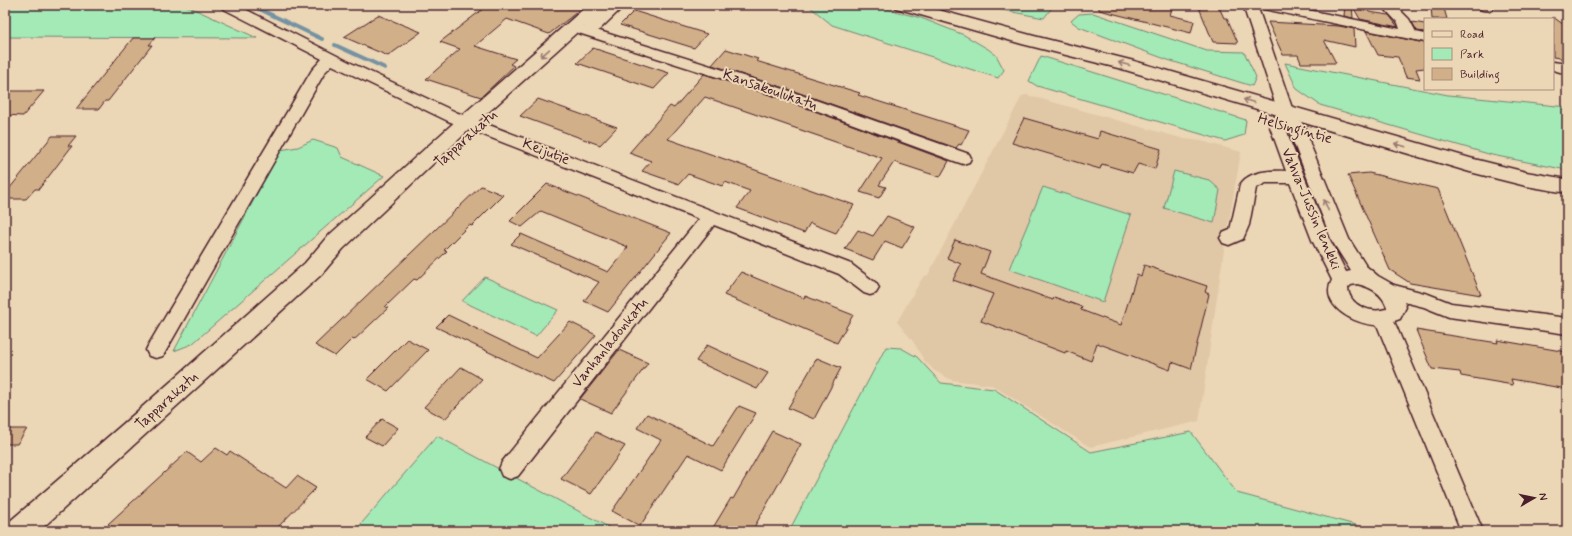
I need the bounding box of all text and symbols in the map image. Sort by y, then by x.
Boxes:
legend [1424,18,1554,90]
text: Road [1460,27,1484,43]
text: Park [1460,47,1484,63]
one-way arrow [539,48,550,57]
one-way arrow [1118,60,1131,67]
street label: Kansakoulukatu [720,64,821,116]
text: Building [1460,67,1500,84]
one-way arrow [1242,97,1255,104]
street label: Tapparakatu [430,105,502,173]
street label: Helsingintie [1255,109,1335,150]
street label: Keijutie [519,134,573,170]
one-way arrow [1393,141,1406,148]
street label: Vahva-Jussin lenkki [1276,145,1346,273]
one-way arrow [1322,200,1330,212]
street label: Vanhanladonkatu [567,293,653,392]
street label: Tapparakatu [131,367,203,435]
north arrow [1514,478,1554,518]
text: N [1535,492,1550,501]

